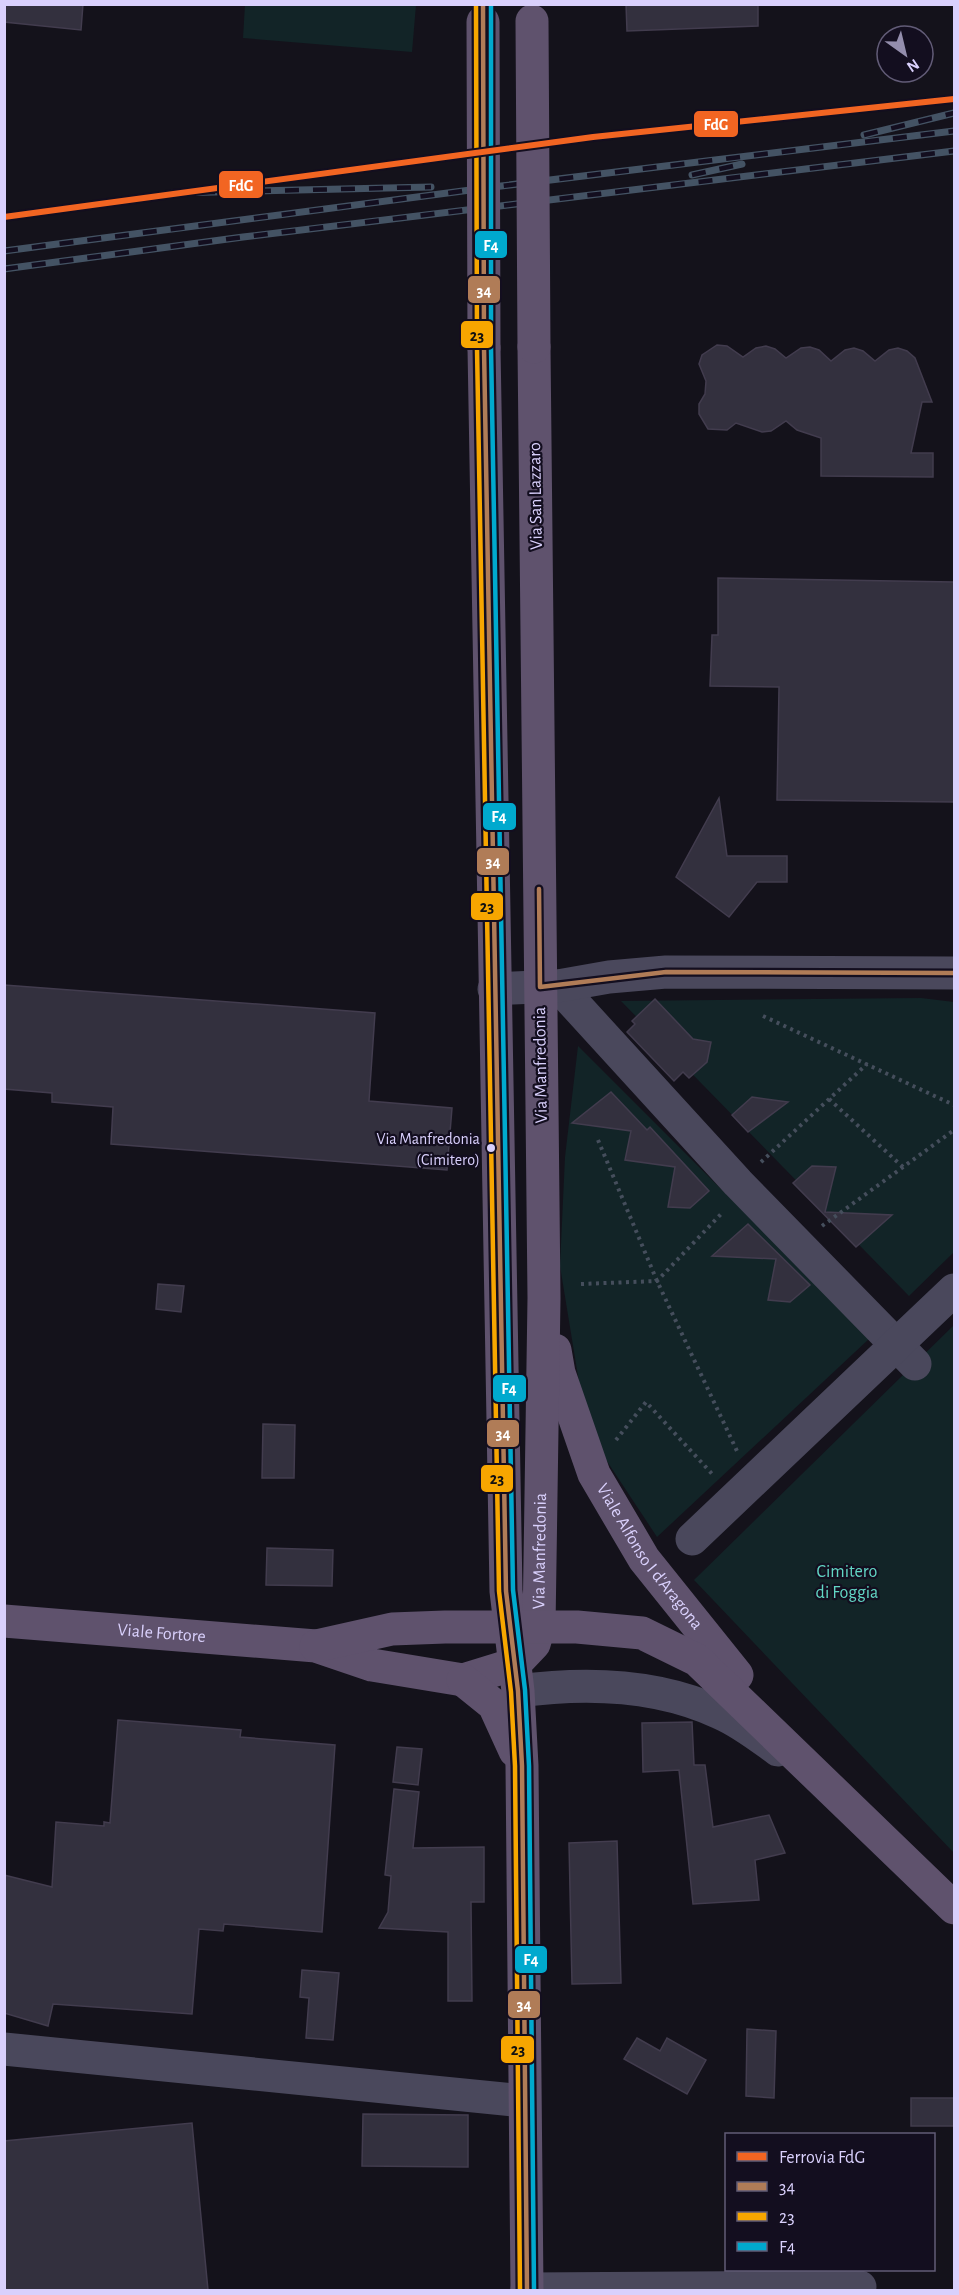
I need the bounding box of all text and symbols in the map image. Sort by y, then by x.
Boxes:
north arrow [875,24,935,84]
text: N [904,56,922,75]
line badge: FdG [693,110,739,138]
text: FdG [704,117,728,133]
line badge: FdG [218,170,264,199]
text: FdG [229,178,253,194]
line badge: F4 [474,230,508,259]
text: F4 [483,238,499,254]
line badge: 34 [467,275,501,304]
text: 34 [477,283,491,299]
line badge: 23 [460,320,494,349]
text: 23 [470,328,484,344]
street label: Via San Lazzaro [526,442,546,550]
line badge: F4 [482,802,517,831]
text: F4 [491,809,507,825]
line badge: 34 [476,847,510,876]
text: 34 [486,854,500,870]
line badge: 23 [470,892,504,921]
text: 23 [480,899,494,915]
street label: Via Manfredonia [531,1007,551,1123]
place label: Via Manfredonia (Cimitero) [376,1131,480,1168]
marker: Via Manfredonia (Cimitero) [485,1142,497,1154]
line badge: F4 [492,1374,527,1403]
text: F4 [501,1381,517,1397]
line badge: 34 [486,1419,520,1448]
text: 34 [496,1426,510,1442]
line badge: 23 [480,1464,514,1493]
text: 23 [490,1471,504,1487]
street label: Viale Alfonso I d'Aragona [593,1481,706,1633]
street label: Via Manfredonia [530,1493,550,1610]
park label: Cimitero di Foggia [816,1563,878,1602]
street label: Viale Fortore [117,1621,206,1646]
line badge: F4 [514,1945,548,1974]
text: F4 [523,1952,539,1968]
line badge: 34 [507,1990,541,2019]
text: 34 [517,1997,531,2013]
line badge: 23 [500,2035,535,2064]
text: 23 [511,2042,525,2058]
legend [725,2133,935,2271]
text: Ferrovia FdG [779,2149,865,2167]
text: 34 [779,2179,795,2197]
text: 23 [779,2209,795,2227]
text: F4 [779,2239,796,2257]

